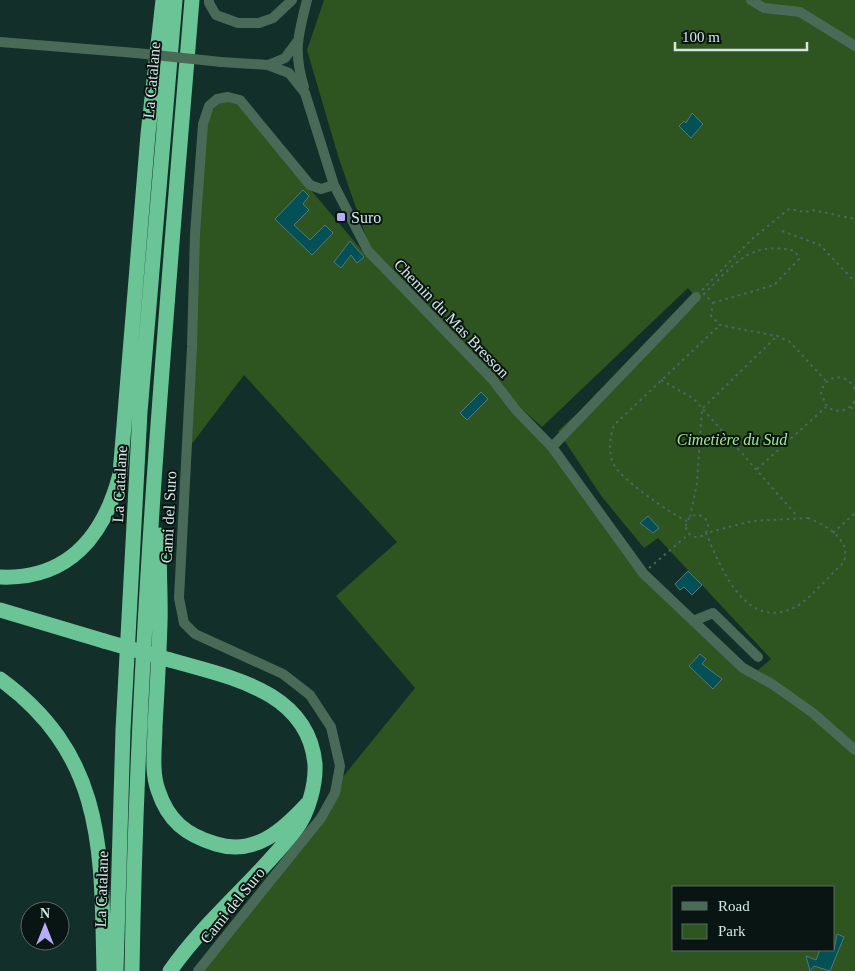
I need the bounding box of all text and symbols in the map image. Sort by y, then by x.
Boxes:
scale bar [675,20,808,52]
text: 100 m [682,29,720,45]
street label: La Catalane [140,41,163,119]
place label: Suro [351,209,381,226]
marker: Suro [335,211,347,223]
street label: Chemin du Mas Bresson [391,256,513,381]
park label: Cimetière du Sud [677,431,788,448]
street label: La Catalane [109,445,130,523]
street label: Cami del Suro [158,470,179,564]
street label: La Catalane [92,850,111,928]
street label: Cami del Suro [197,864,268,947]
legend [672,886,835,951]
text: Road [718,898,750,914]
north arrow [20,901,70,951]
text: N [40,906,50,921]
text: Park [718,923,746,939]

